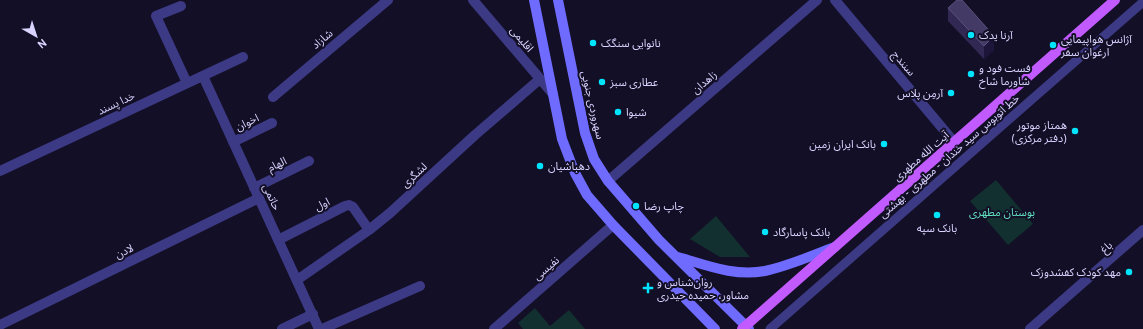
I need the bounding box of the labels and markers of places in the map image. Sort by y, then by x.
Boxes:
place label: آرنا یدک [979,29,1014,43]
marker: آرنا یدک [966,30,976,40]
place label: آژانس هواپیمایی ارغوان سفر [1060,33,1133,60]
place label: نانوایی سنگک [601,37,661,51]
marker: نانوایی سنگک [588,38,598,48]
marker: آژانس هواپیمایی ارغوان سفر [1048,40,1058,50]
place label: فست فود و شاورما شاخ [979,62,1031,89]
marker: فست فود و شاورما شاخ [966,69,976,79]
place label: عطاری سبز [609,76,659,90]
marker: عطاری سبز [597,77,607,87]
place label: آرمِن پلاس [897,87,944,101]
marker: آرمِن پلاس [946,88,956,98]
place label: شیوا [626,106,647,120]
marker: شیوا [613,107,623,117]
place label: همتاز موتور (دفتر مرکزی) [1011,119,1067,146]
marker: همتاز موتور (دفتر مرکزی) [1070,126,1080,136]
place label: بانک ایران زمین [809,138,876,152]
marker: بانک ایران زمین [879,139,889,149]
place label: دهباشیان [548,160,590,174]
marker: دهباشیان [535,161,545,171]
place label: چاپ رضا [644,200,685,214]
marker: چاپ رضا [631,201,641,211]
marker: بانک سپه [932,210,942,220]
place label: بانک سپه [917,222,957,236]
place label: بانک پاسارگاد [773,226,830,240]
marker: بانک پاسارگاد [760,227,770,237]
place label: مهد کودک کفشدوزک [1031,266,1121,280]
marker: مهد کودک کفشدوزک [1124,267,1134,277]
place label: روان‌شناس و مشاور، حمیده حیدری [657,276,749,303]
marker: روان‌شناس و مشاور، حمیده حیدری [642,282,654,294]

